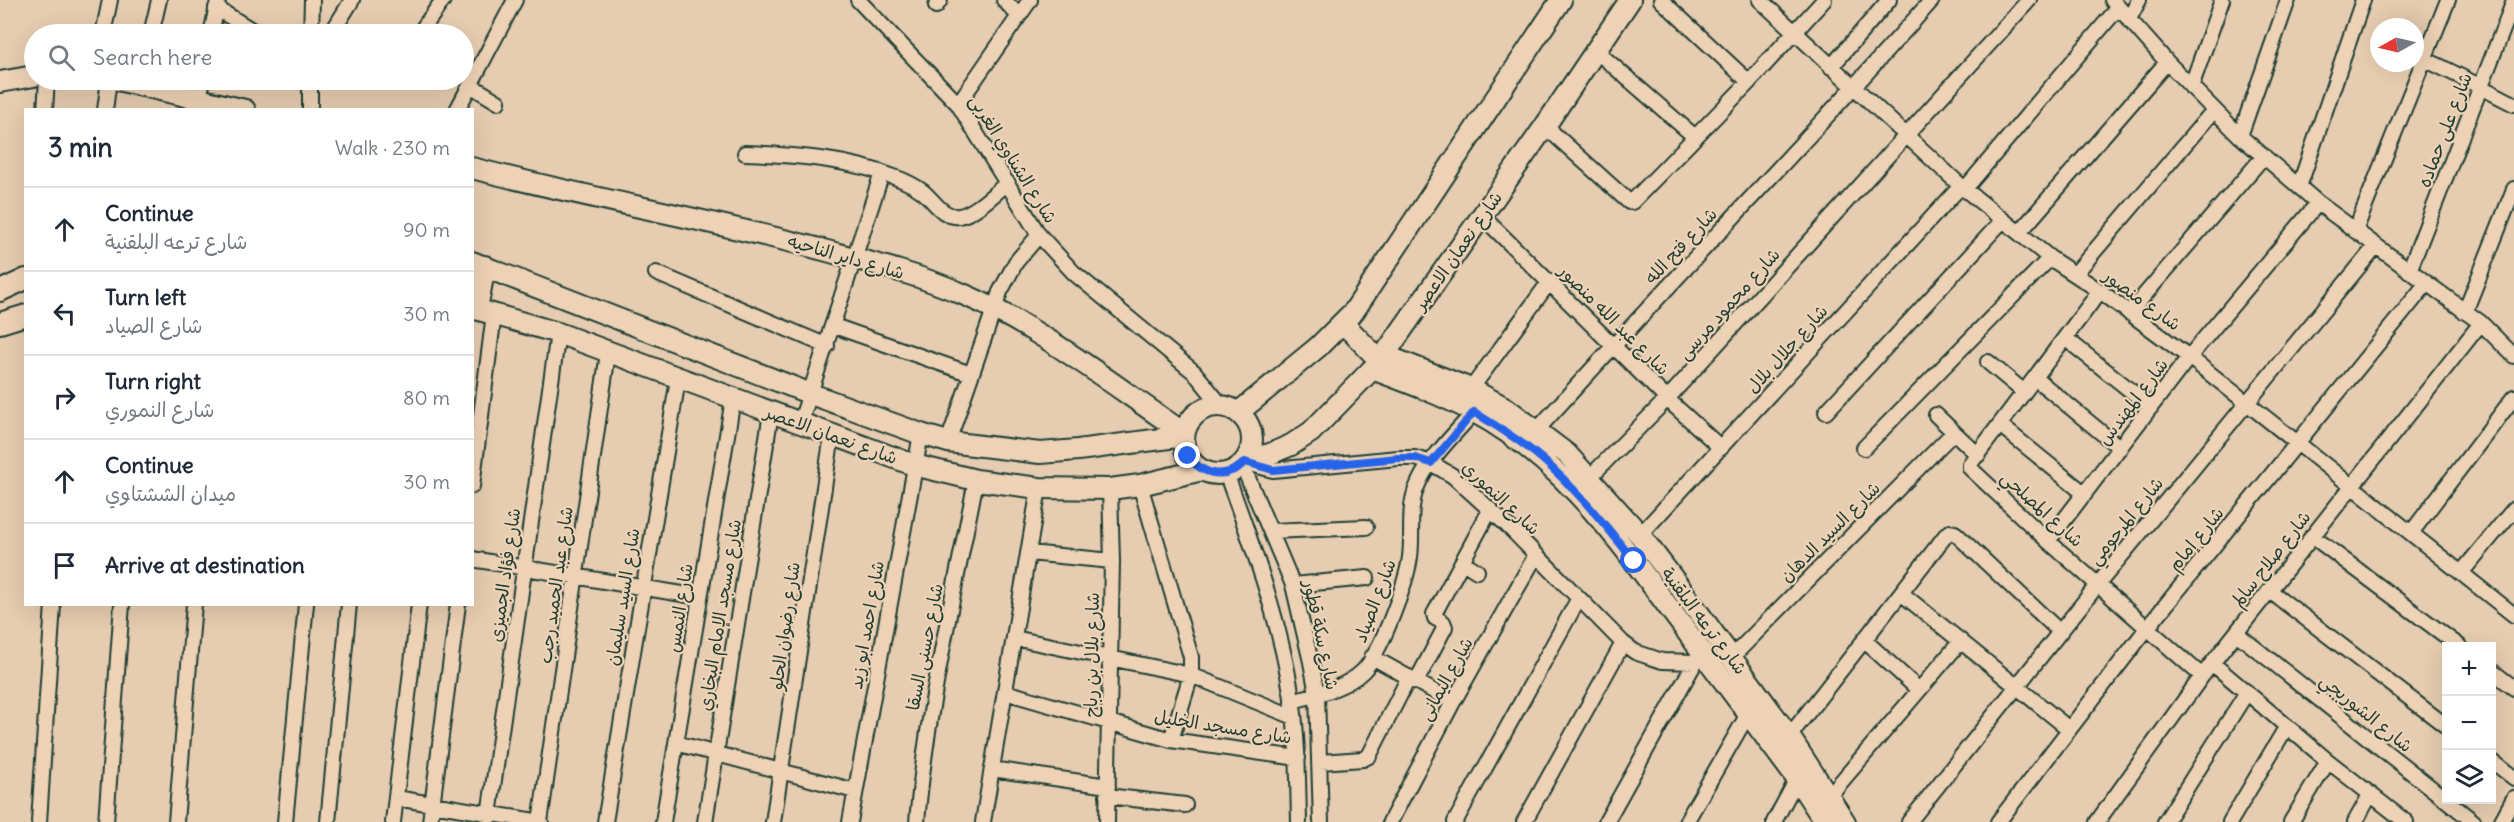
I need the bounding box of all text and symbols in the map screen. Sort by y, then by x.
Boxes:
north arrow [2370,18,2424,72]
search box [24,24,474,90]
icon: search [45,41,78,74]
text: Search here [93,43,212,71]
street label: شارع على حماده [2412,69,2478,191]
street label: شارع الشناوي الغربى [963,90,1062,229]
text: 3 min [48,131,113,164]
text: Walk · 230 m [335,135,450,160]
street label: شارع نعمان الاعصر [1407,187,1508,317]
text: Continue [105,199,194,227]
street label: شارع فتح الله [1639,203,1723,289]
icon: ahead [48,213,81,246]
text: 90 m [403,217,450,242]
text: شارع ترعه البلقنية [105,229,248,254]
street label: شارع داير الناحيه [785,229,907,285]
street label: شارع محمود مرسى [1672,243,1786,365]
street label: شارع عبد الله منصور [1552,258,1675,381]
street label: شارع منصور [2097,263,2185,336]
text: Turn left [105,283,186,311]
icon: left [48,297,81,330]
street label: شارع جلال بلال [1741,300,1833,398]
text: 30 m [403,301,450,326]
text: شارع الصياد [105,313,202,338]
street label: شارع المهندس [2092,354,2174,450]
text: Turn right [105,367,201,395]
icon: right [48,381,81,414]
text: 80 m [403,385,450,410]
text: شارع النموري [105,397,215,422]
street label: شارع نعمان الاعصر [759,399,901,470]
route end [1174,442,1200,468]
text: Continue [105,451,194,479]
street label: شارع النموري [1456,456,1545,541]
icon: ahead [48,465,81,498]
street label: شارع المصلحي [1993,465,2088,556]
text: 30 m [403,469,450,494]
street label: شارع المرحومي [2083,472,2172,573]
street label: شارع السيد الدهان [1775,477,1885,587]
text: ميدان الششتاوي [105,481,236,506]
street label: شارع إمام [2163,502,2231,577]
street label: شارع عبد الحميد رجب [533,505,579,665]
street label: شارع فؤاد الجميزى [484,506,526,644]
street label: شارع صلاح سالم [2226,506,2318,613]
street label: شارع مسجد الإمام البخاري [693,517,749,713]
street label: شارع السيد سليمان [600,526,646,668]
route start [1620,547,1646,573]
icon: arrive [48,549,81,582]
text: Arrive at destination [105,551,305,579]
street label: شارع الصياد [1348,556,1402,646]
street label: شارع احمد ابو زيد [844,559,890,691]
street label: شارع رضوان الحلو [764,561,806,692]
street label: شارع النمس [661,562,699,654]
street label: شارع ترعه البلقنية [1656,563,1752,679]
street label: شارع سكة قطور [1297,576,1344,692]
street label: شارع حسنى السقا [901,581,949,713]
street label: شارع بلال بن رباح [1079,592,1105,718]
street label: شارع اليمانى [1413,633,1479,725]
map controls [2442,642,2496,804]
button: + [2442,642,2496,696]
street label: شارع الشوربجي [2312,668,2417,761]
button: − [2442,696,2496,750]
street label: شارع مسجد الخليل [1153,704,1293,750]
button: layers [2442,750,2496,804]

